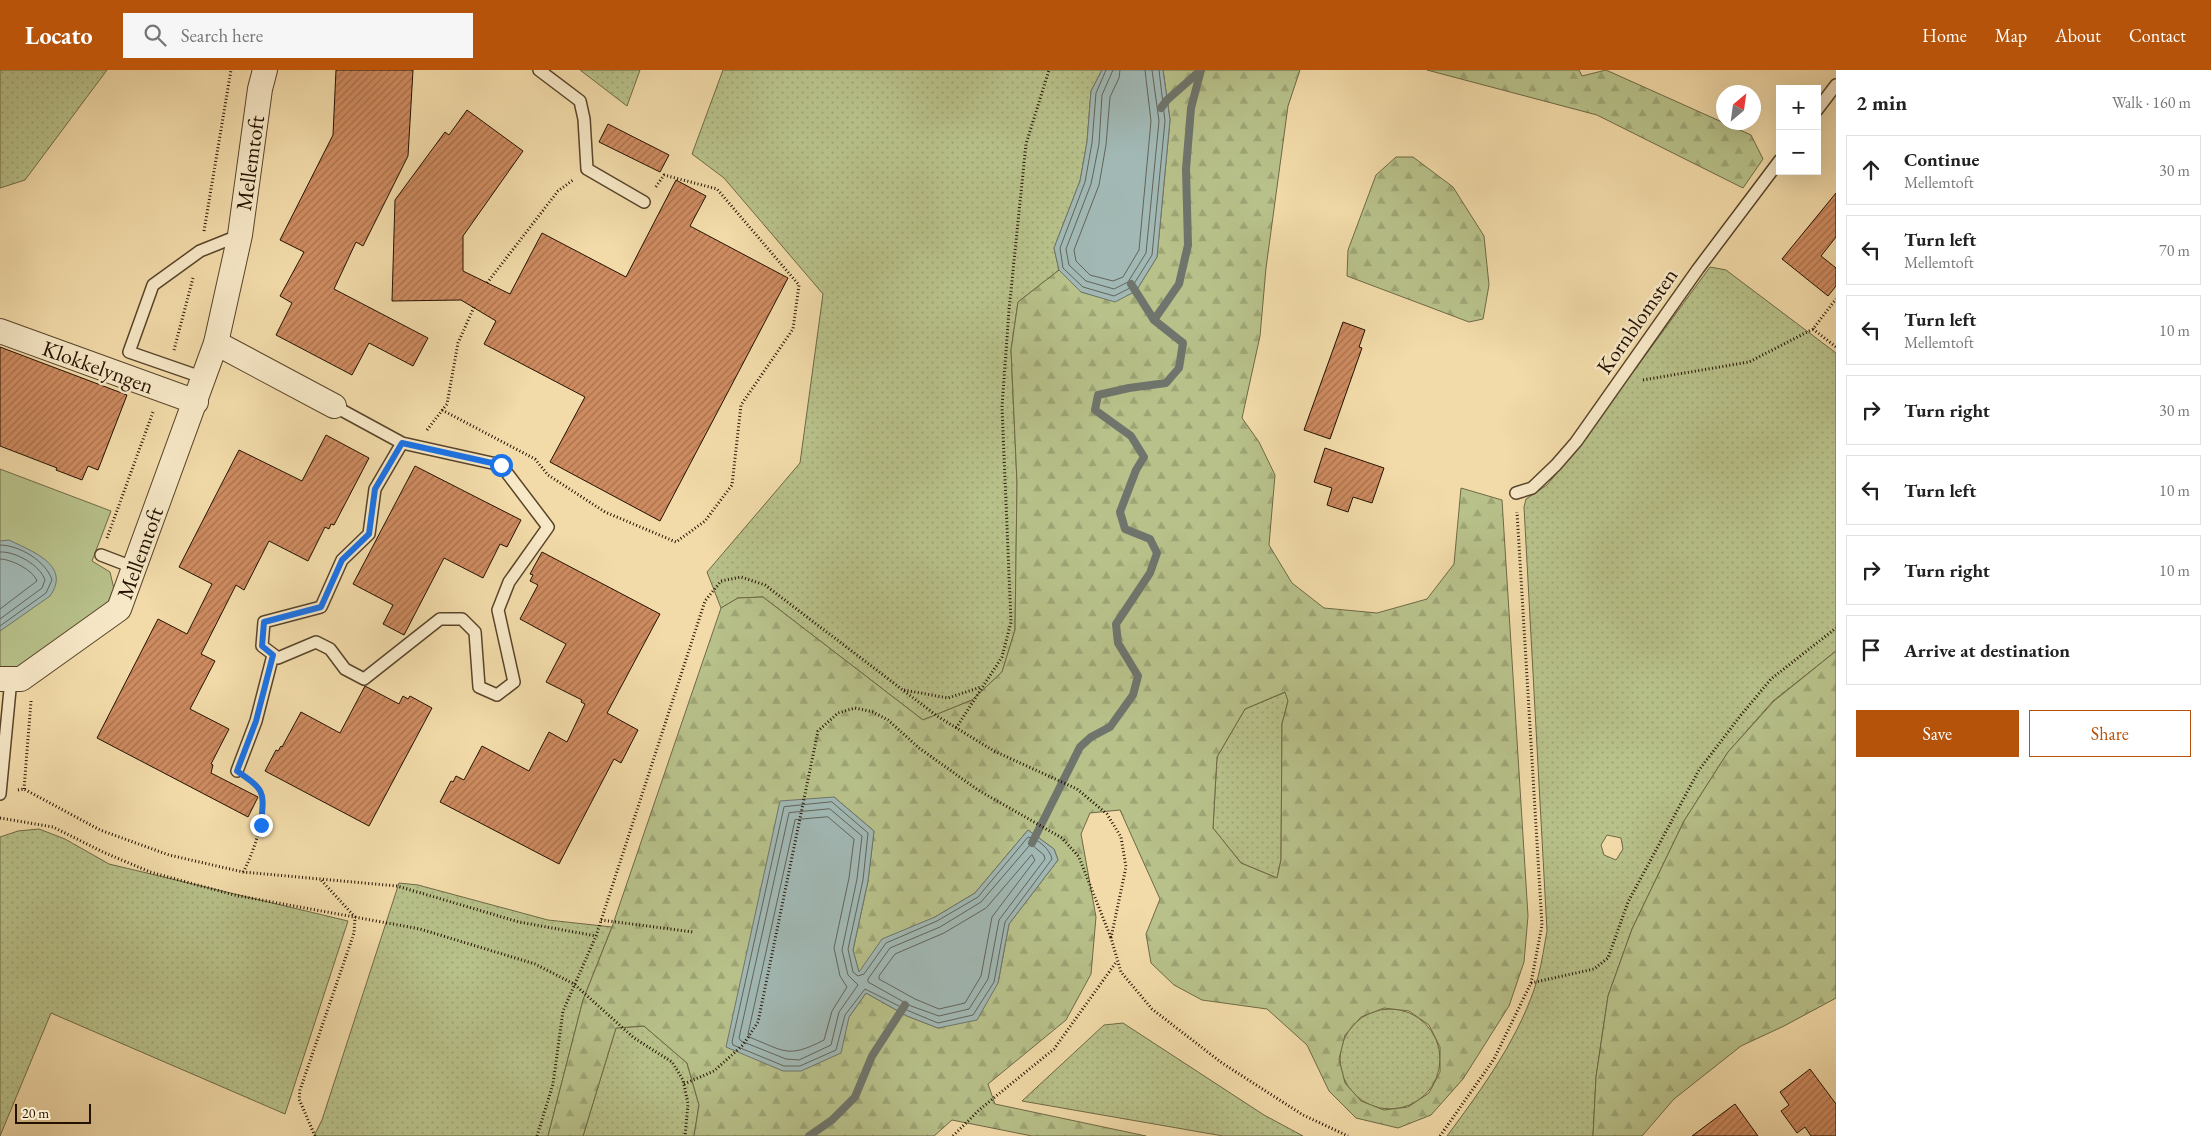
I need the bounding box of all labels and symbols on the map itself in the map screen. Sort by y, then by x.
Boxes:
north arrow [1716,85,1761,130]
street label: Mellemtoft [229,113,271,213]
street label: Kornblomsten [1590,262,1684,380]
street label: Klokkelyngen [38,333,158,401]
route start [490,454,513,477]
street label: Mellemtoft [110,503,170,603]
route end [250,814,273,837]
scale bar [15,1101,91,1124]

